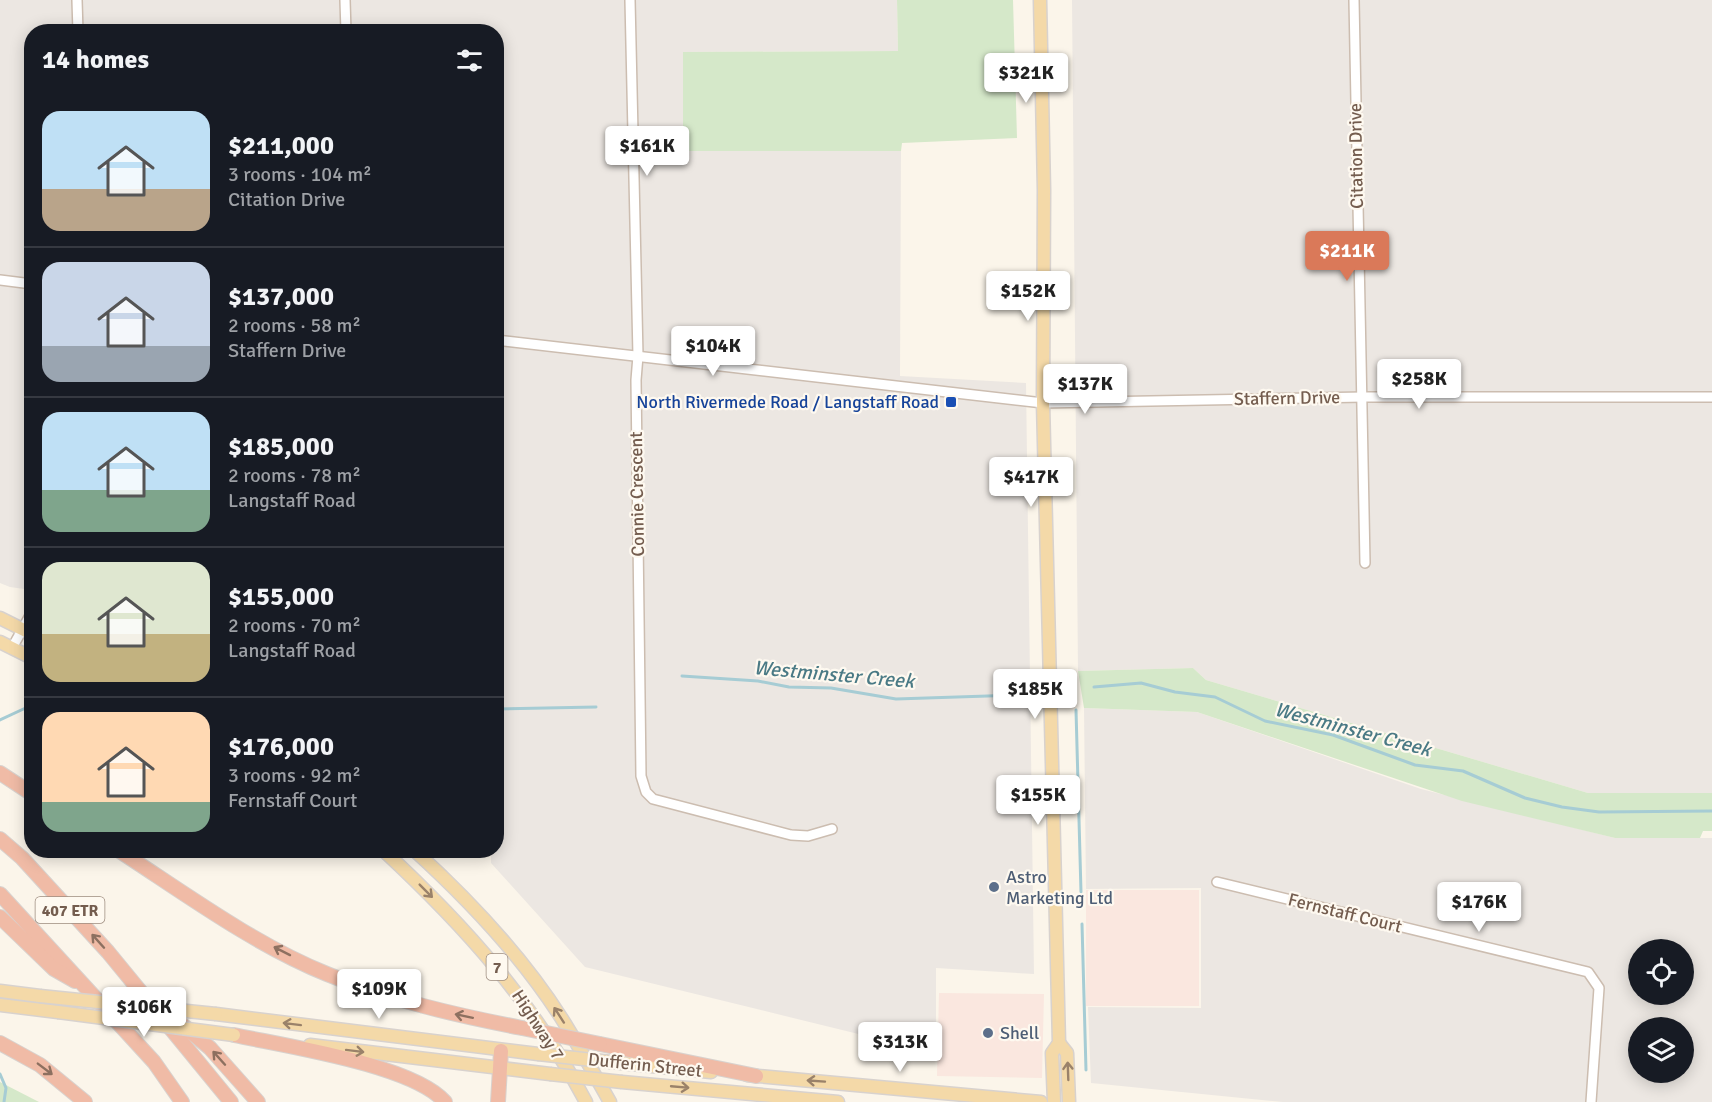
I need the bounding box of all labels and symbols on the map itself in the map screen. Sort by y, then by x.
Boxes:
pin: $321K [984,53,1068,104]
street label: Citation Drive [1344,103,1368,209]
pin: $161K [605,126,689,177]
pin: $211K [1305,231,1389,282]
pin: $152K [986,271,1070,322]
pin: $104K [671,326,755,377]
pin: $258K [1377,359,1461,410]
pin: $137K [1043,364,1127,415]
street label: Staffern Drive [1234,386,1340,410]
place label: North Rivermede Road / Langstaff Road [636,391,939,413]
marker: North Rivermede Road / Langstaff Road [944,395,958,409]
street label: Connie Crescent [625,431,649,557]
pin: $417K [989,457,1073,508]
water label: Westminster Creek [753,655,917,694]
pin: $185K [993,669,1077,720]
water label: Westminster Creek [1272,697,1436,763]
pin: $155K [996,775,1080,826]
place label: Astro Marketing Ltd [1006,866,1113,909]
marker: Astro Marketing Ltd [987,880,1001,894]
pin: $176K [1437,882,1521,933]
one-way arrow [418,883,433,898]
street label: Fernstaff Court [1286,888,1404,938]
road number: 407 ETR [36,897,104,923]
one-way arrow [91,934,105,949]
one-way arrow [273,944,291,956]
road number: 7 [486,954,508,980]
pin: $109K [337,969,421,1020]
street label: Highway 7 [507,986,569,1064]
pin: $106K [102,987,186,1038]
one-way arrow [553,1008,565,1024]
one-way arrow [455,1010,474,1022]
one-way arrow [283,1018,302,1029]
pin: $313K [858,1022,942,1073]
place label: Shell [1000,1022,1039,1044]
marker: Shell [981,1026,995,1040]
one-way arrow [344,1045,364,1056]
street label: Dufferin Street [587,1048,703,1082]
one-way arrow [212,1051,226,1066]
one-way arrow [1062,1061,1073,1081]
one-way arrow [36,1063,52,1076]
one-way arrow [806,1075,826,1086]
one-way arrow [669,1082,689,1093]

